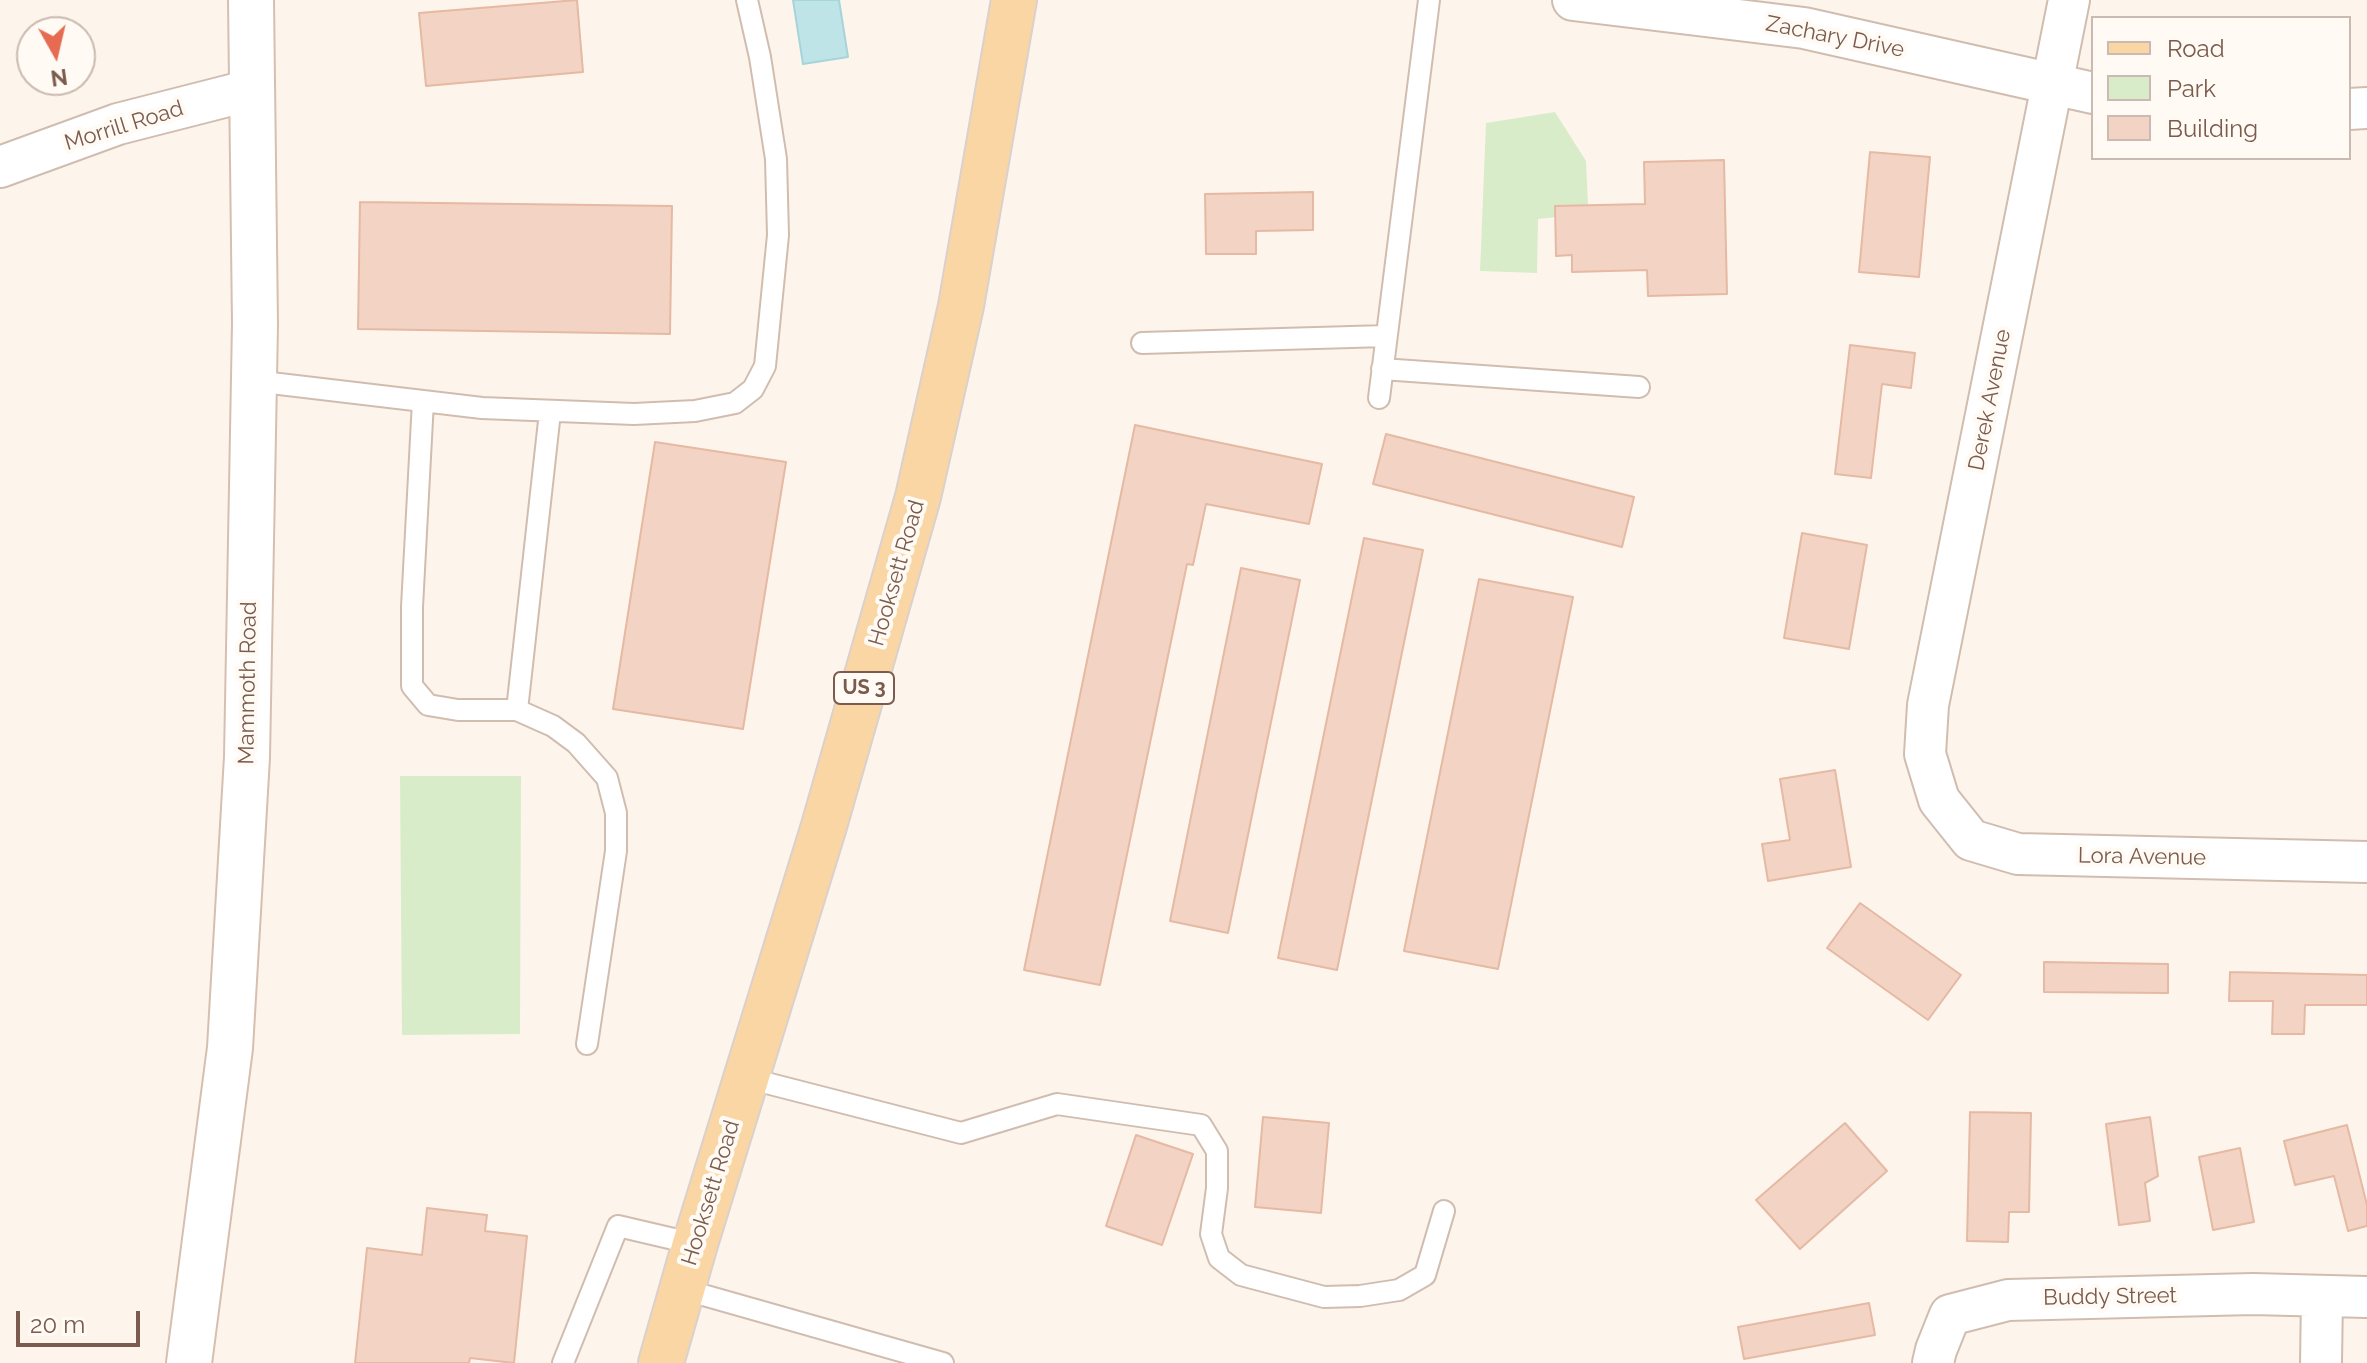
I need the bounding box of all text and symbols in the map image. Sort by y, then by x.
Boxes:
street label: Zachary Drive [1764,11,1906,63]
north arrow [16,16,96,96]
legend [2091,16,2351,160]
text: Road [2167,34,2225,63]
text: N [49,64,69,92]
text: Park [2167,74,2216,103]
street label: Morrill Road [61,95,187,157]
text: Building [2167,114,2258,143]
street label: Derek Avenue [1963,327,2017,473]
street label: Hooksett Road [864,497,930,649]
street label: Mammoth Road [233,601,263,765]
road number: US 3 [834,672,894,704]
street label: Lora Avenue [2078,843,2206,871]
street label: Hooksett Road [676,1117,746,1269]
street label: Buddy Street [2043,1283,2177,1311]
scale bar [20,1295,144,1345]
text: 20 m [30,1310,85,1339]

